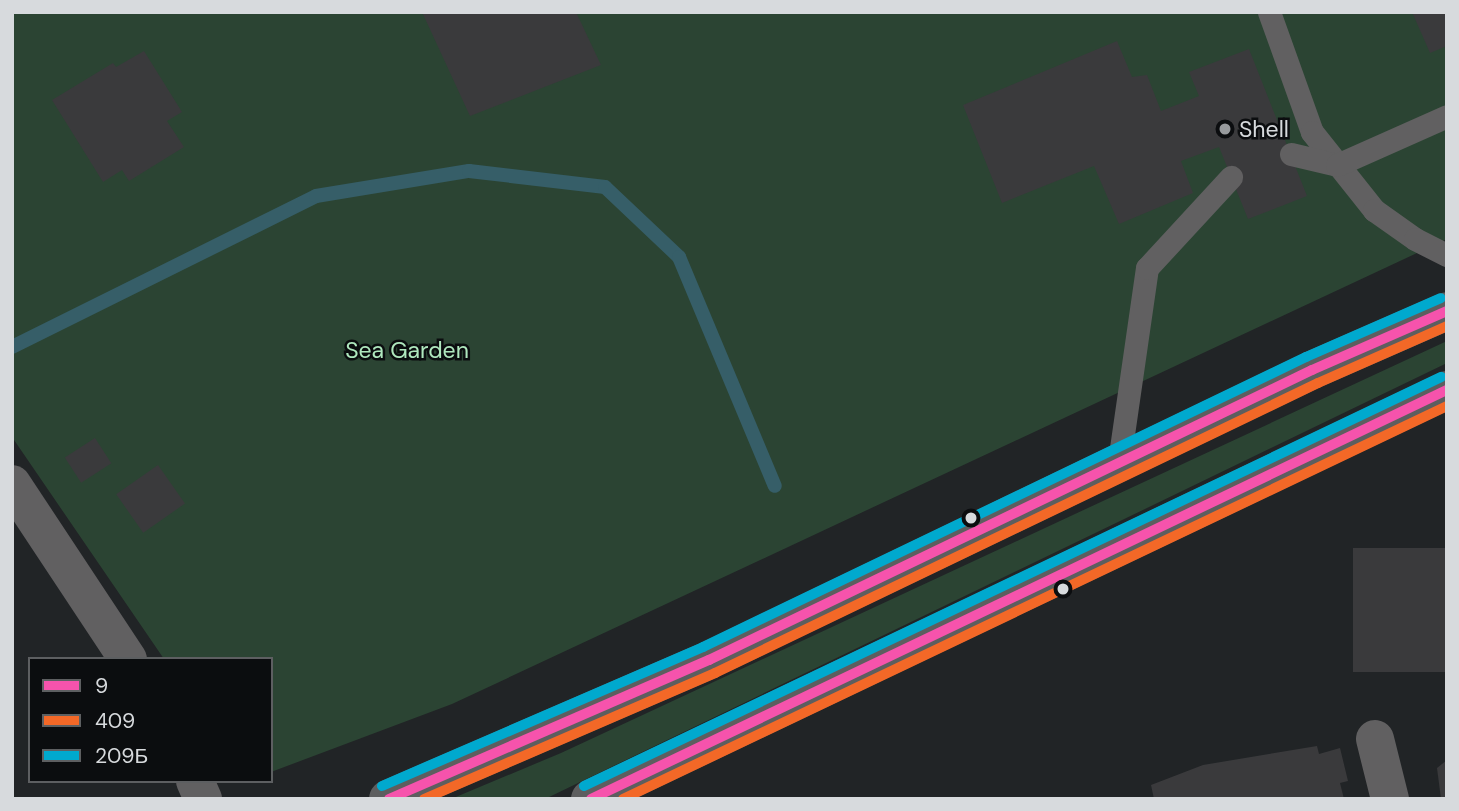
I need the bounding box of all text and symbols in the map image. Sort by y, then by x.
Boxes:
place label: Shell [1239,115,1289,143]
marker: Shell [1217,121,1233,137]
park label: Sea Garden [345,336,469,364]
unlabelled marker [964,511,978,525]
unlabelled marker [1056,582,1070,596]
legend [28,657,273,783]
text: 9 [95,672,108,700]
text: 409 [95,707,135,735]
text: 209Б [95,742,148,770]

